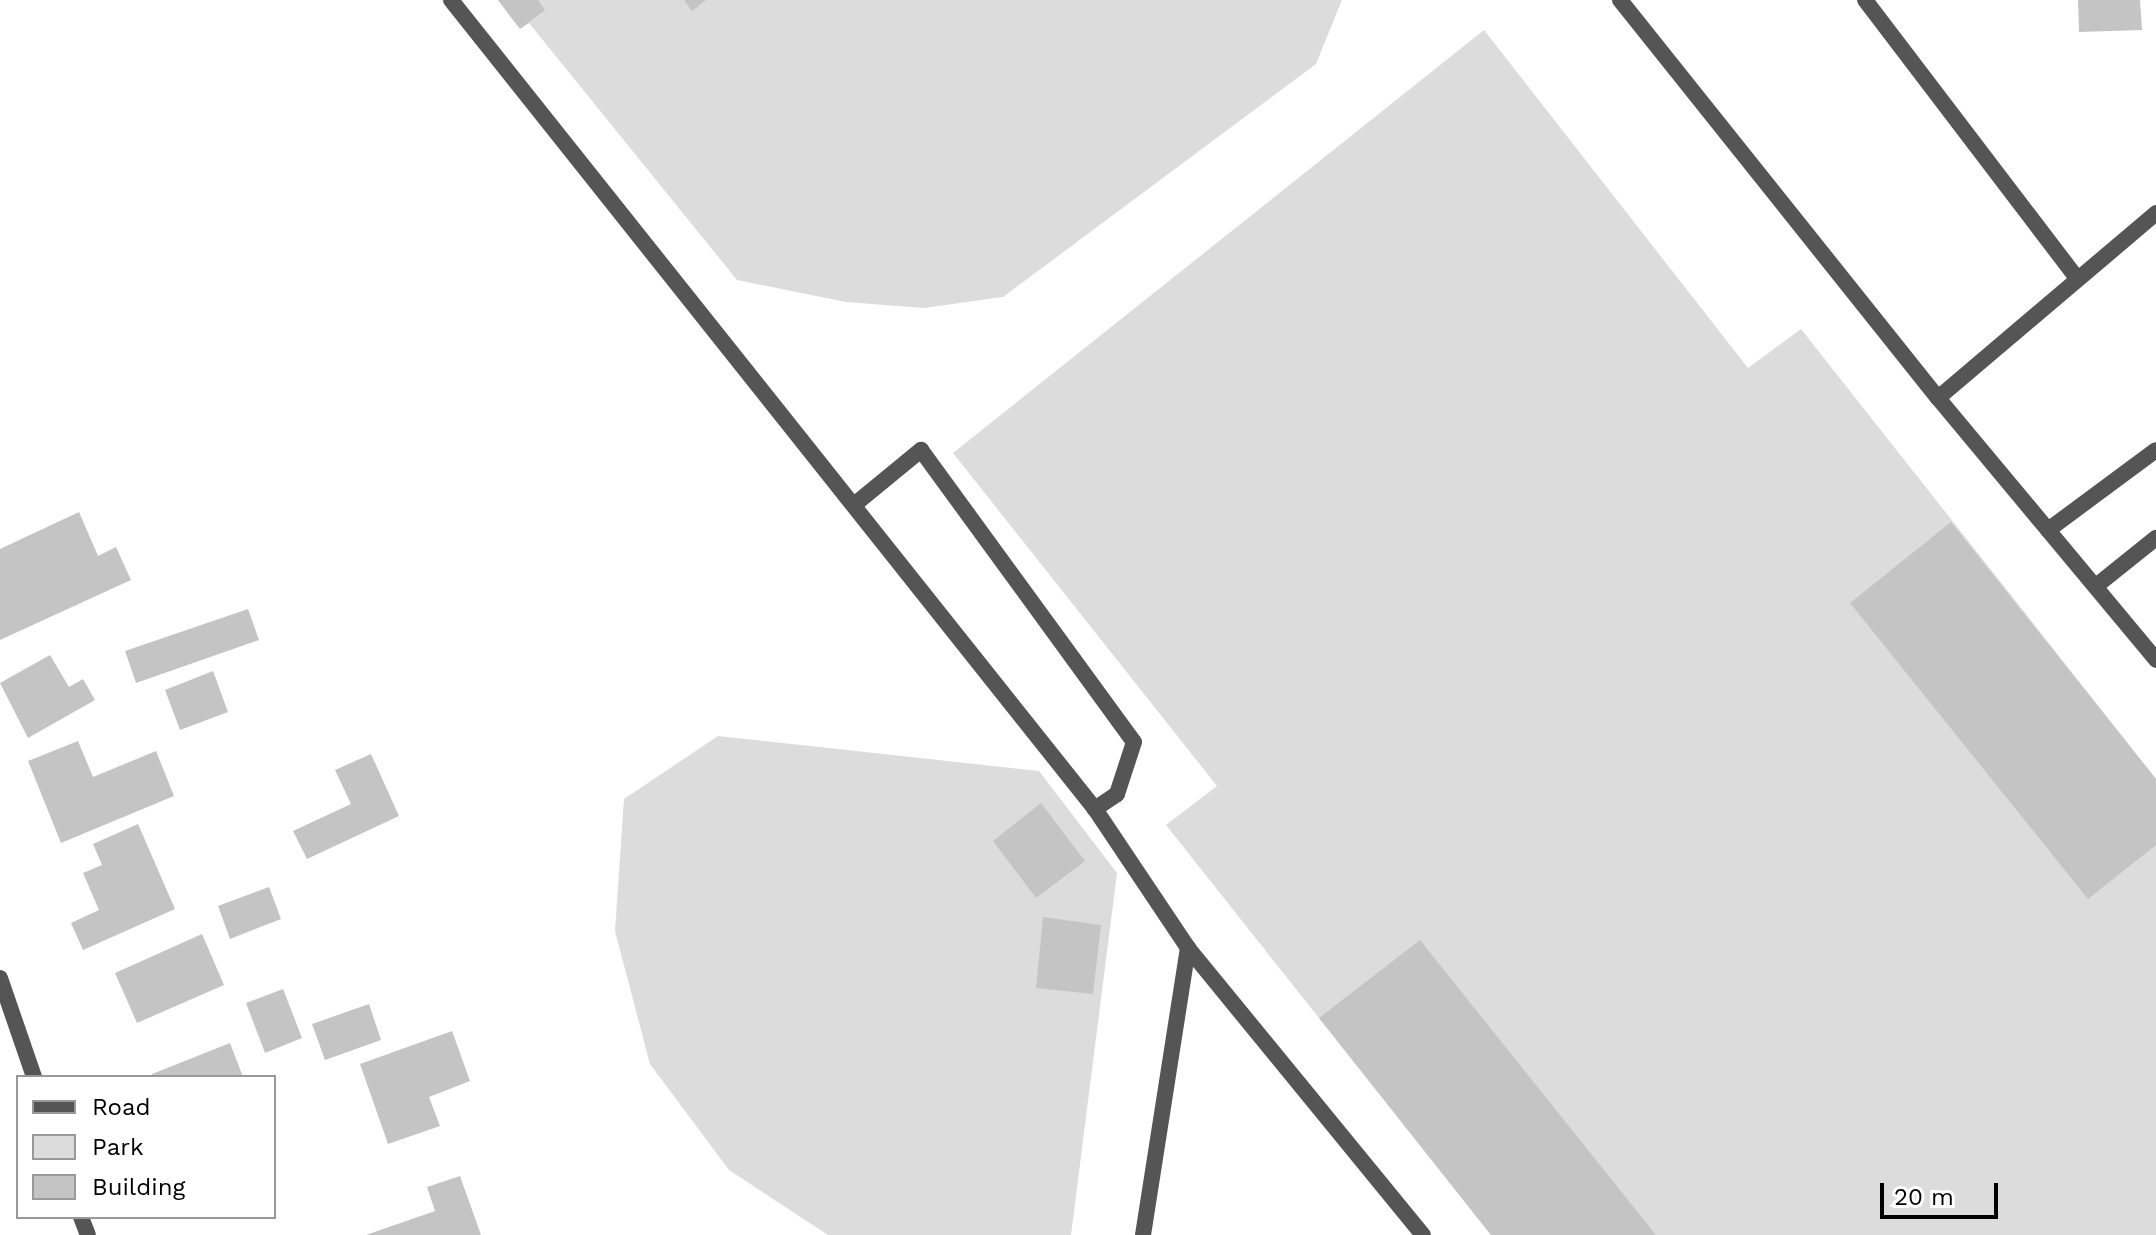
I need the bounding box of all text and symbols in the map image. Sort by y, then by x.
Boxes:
legend [16,1075,276,1219]
text: Road [92,1093,151,1121]
text: Park [92,1133,144,1161]
scale bar [1884,1167,2002,1217]
text: Building [92,1173,185,1201]
text: 20 m [1894,1183,1954,1211]

